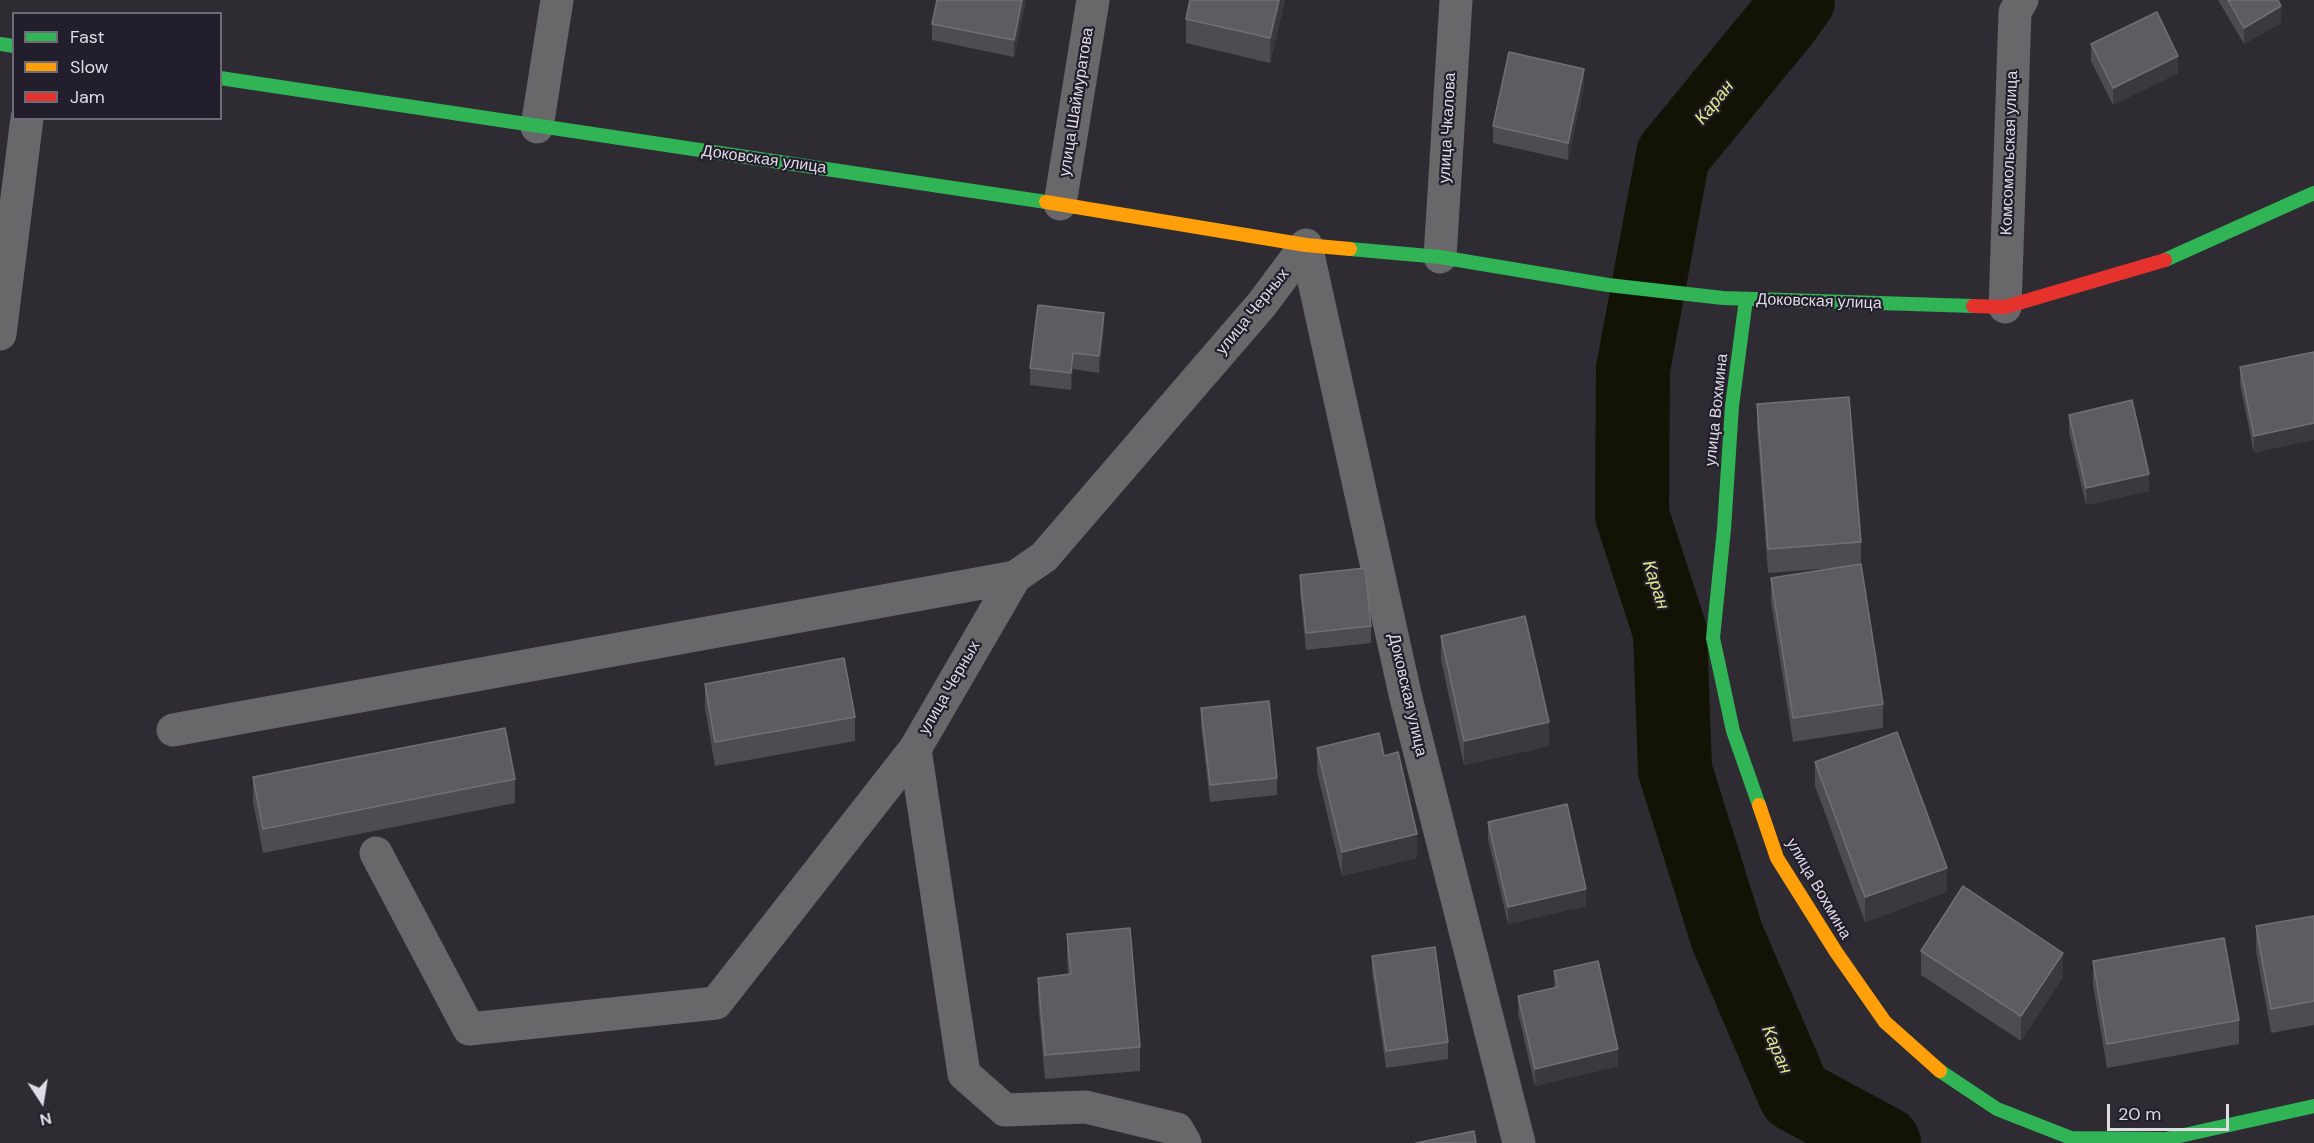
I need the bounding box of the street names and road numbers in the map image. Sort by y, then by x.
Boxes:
street label: улица Шаймуратова [1056,26,1098,178]
street label: Комсомольская улица [1998,70,2022,236]
street label: улица Чкалова [1436,72,1460,184]
street label: Доковская улица [701,142,827,178]
street label: улица Черных [1212,265,1294,359]
street label: Доковская улица [1756,290,1882,314]
street label: улица Вохмина [1702,353,1732,467]
street label: Доковская улица [1384,632,1430,758]
street label: улица Черных [915,638,985,738]
street label: улица Вохмина [1781,835,1855,943]

